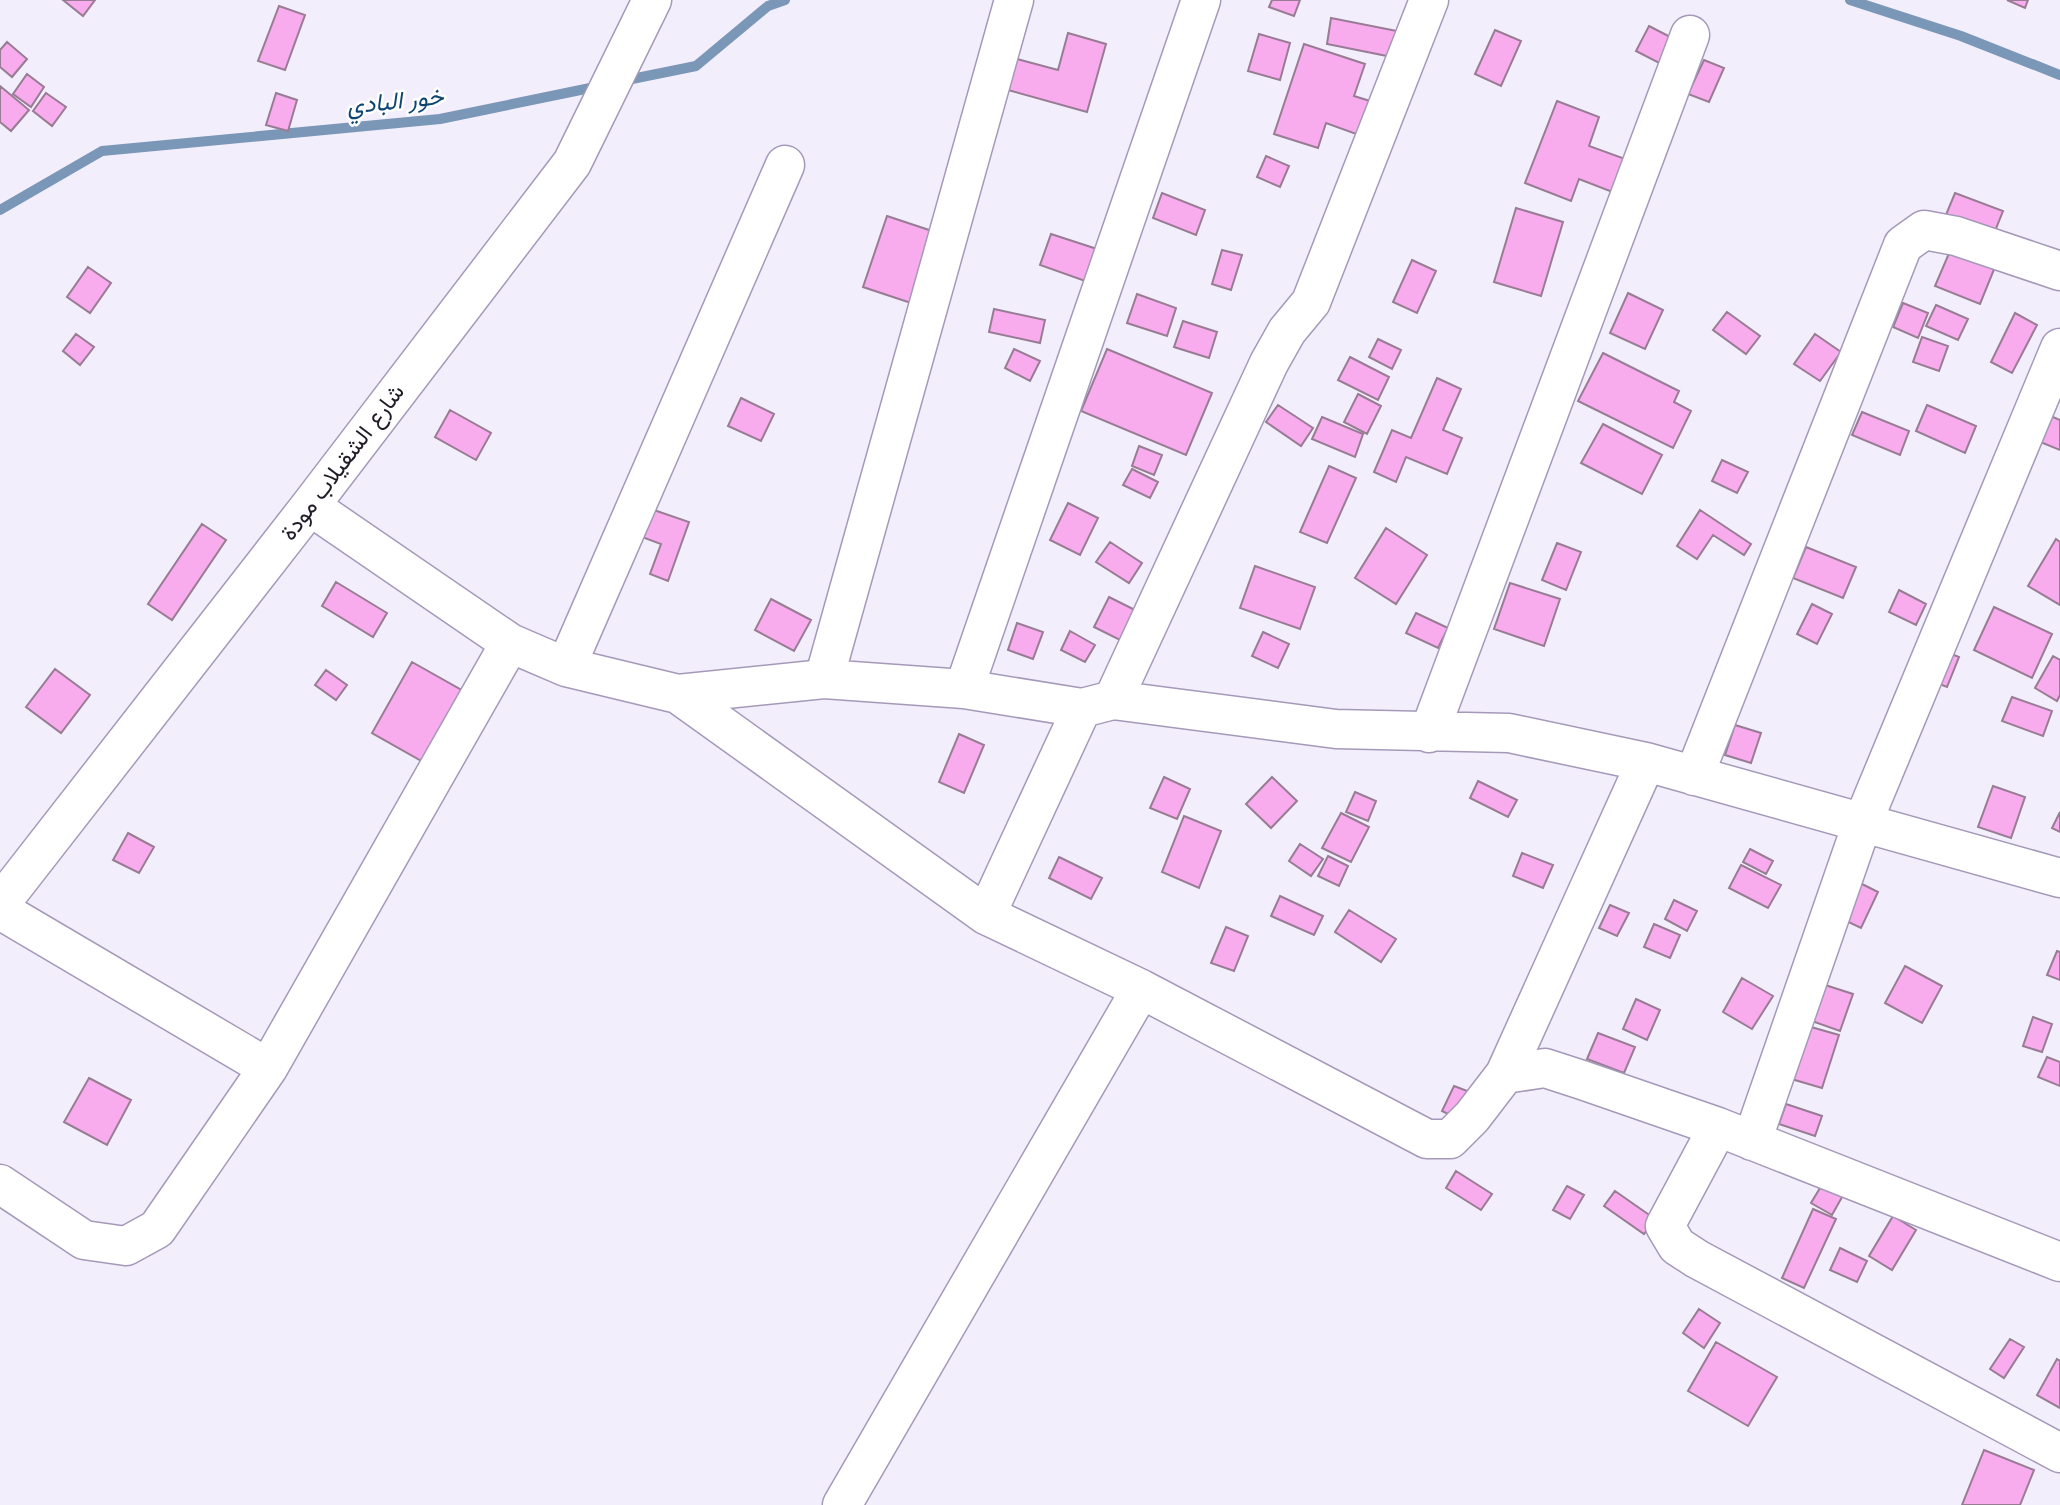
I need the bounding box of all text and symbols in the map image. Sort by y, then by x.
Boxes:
water label: خور البادي [345,82,446,125]
street label: شارع الشقيلاب مودة [275,379,411,547]

